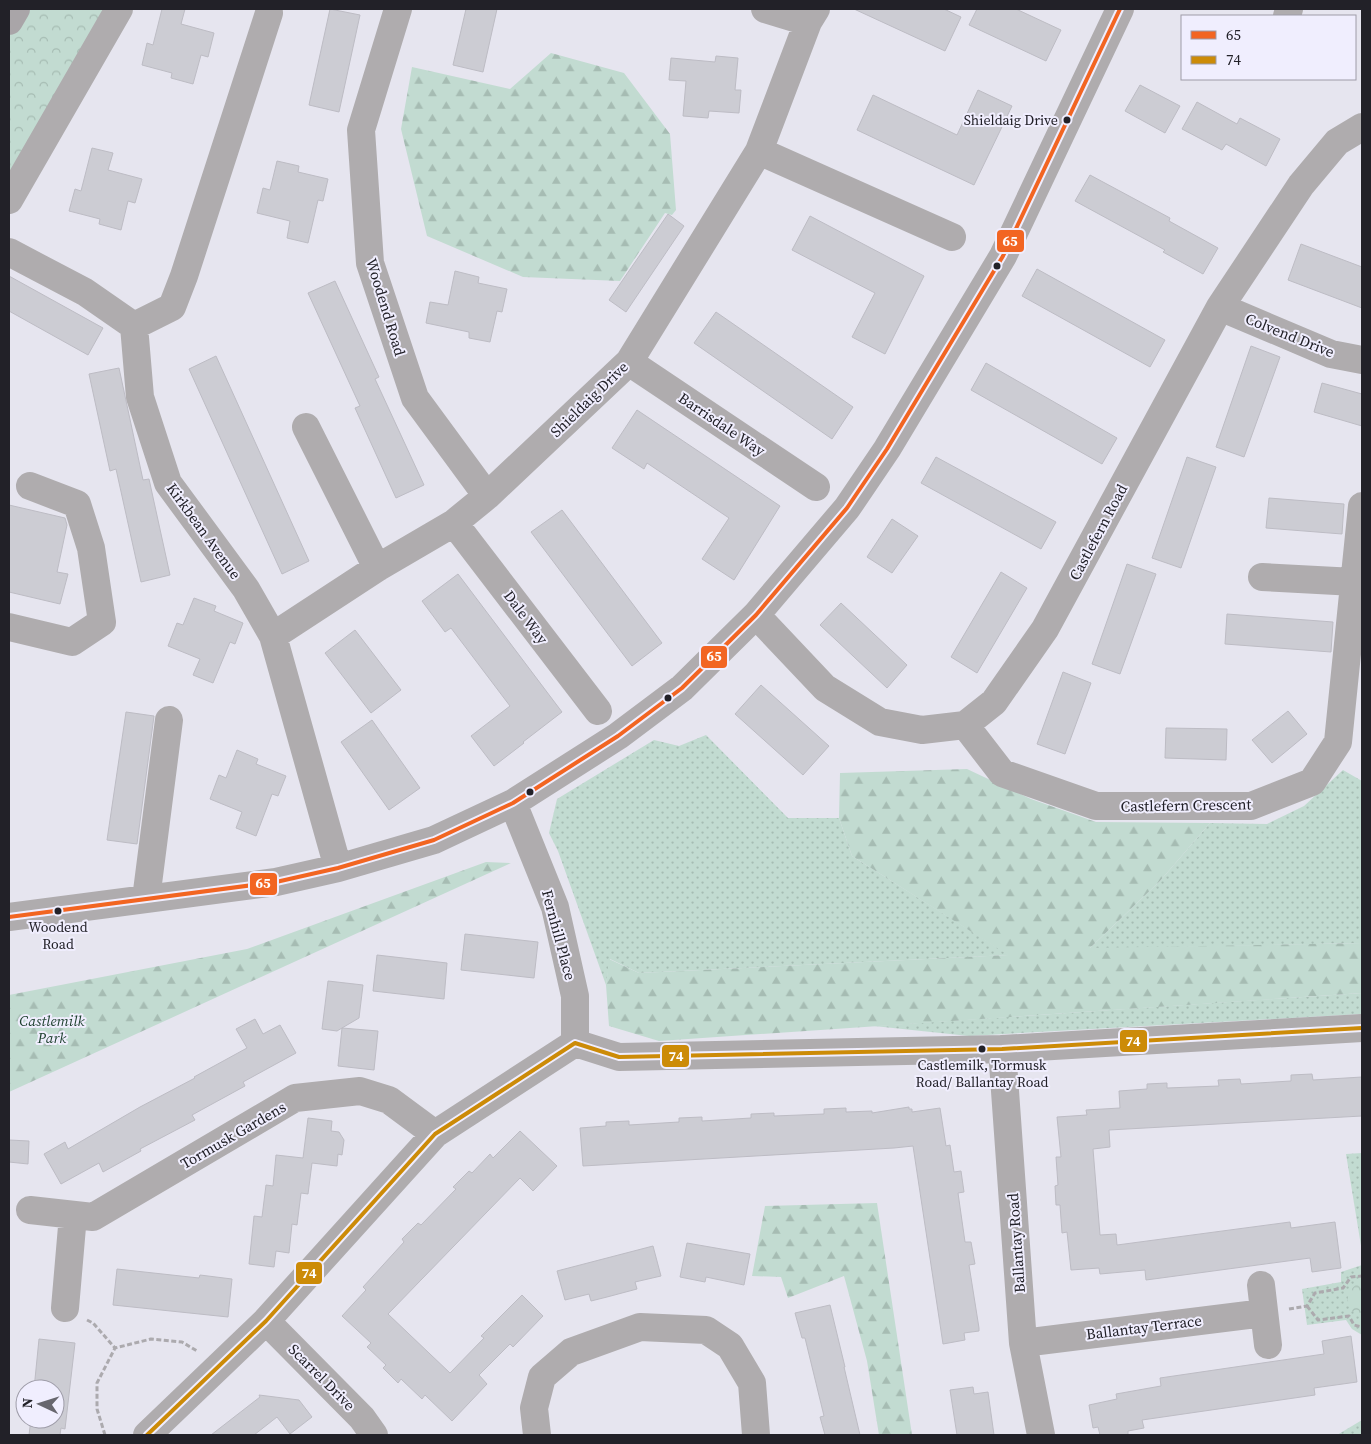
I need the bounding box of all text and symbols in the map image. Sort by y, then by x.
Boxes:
legend [1181,15,1356,80]
text: 65 [1226,24,1241,45]
text: 74 [1226,49,1242,70]
place label: Shieldaig Drive [964,110,1058,130]
marker: Shieldaig Drive [1062,115,1072,125]
line badge: 65 [996,229,1025,253]
text: 65 [1002,231,1018,251]
street label: Woodend Road [361,256,411,359]
unlabelled marker [992,261,1002,271]
street label: Colvend Drive [1242,308,1338,362]
street label: Shieldaig Drive [545,356,633,442]
street label: Barrisdale Way [675,387,770,461]
street label: Kirkbean Avenue [162,479,246,584]
street label: Castlefern Road [1064,480,1132,584]
street label: Dale Way [499,586,553,648]
line badge: 65 [700,645,728,669]
text: 65 [706,646,722,666]
unlabelled marker [663,693,673,703]
unlabelled marker [525,787,535,797]
street label: Castlefern Crescent [1120,793,1252,817]
line badge: 65 [249,872,278,896]
text: 65 [255,873,271,893]
street label: Fernhill Place [537,887,581,983]
marker: Woodend Road [53,906,63,916]
place label: Woodend Road [28,917,88,954]
park label: Castlemilk Park [19,1010,86,1048]
line badge: 74 [1119,1029,1148,1053]
text: 74 [1125,1031,1141,1051]
line badge: 74 [661,1044,690,1068]
marker: Castlemilk, Tormusk Road/ Ballantay Road [977,1044,987,1054]
text: 74 [668,1046,684,1066]
place label: Castlemilk, Tormusk Road/ Ballantay Road [916,1055,1049,1092]
street label: Tormusk Gardens [176,1096,290,1174]
street label: Ballantay Road [1002,1192,1030,1294]
line badge: 74 [295,1261,323,1285]
text: 74 [301,1263,317,1283]
street label: Ballantay Terrace [1085,1309,1203,1345]
street label: Scarrel Drive [284,1339,360,1415]
north arrow [15,1379,65,1429]
text: N [17,1397,37,1409]

